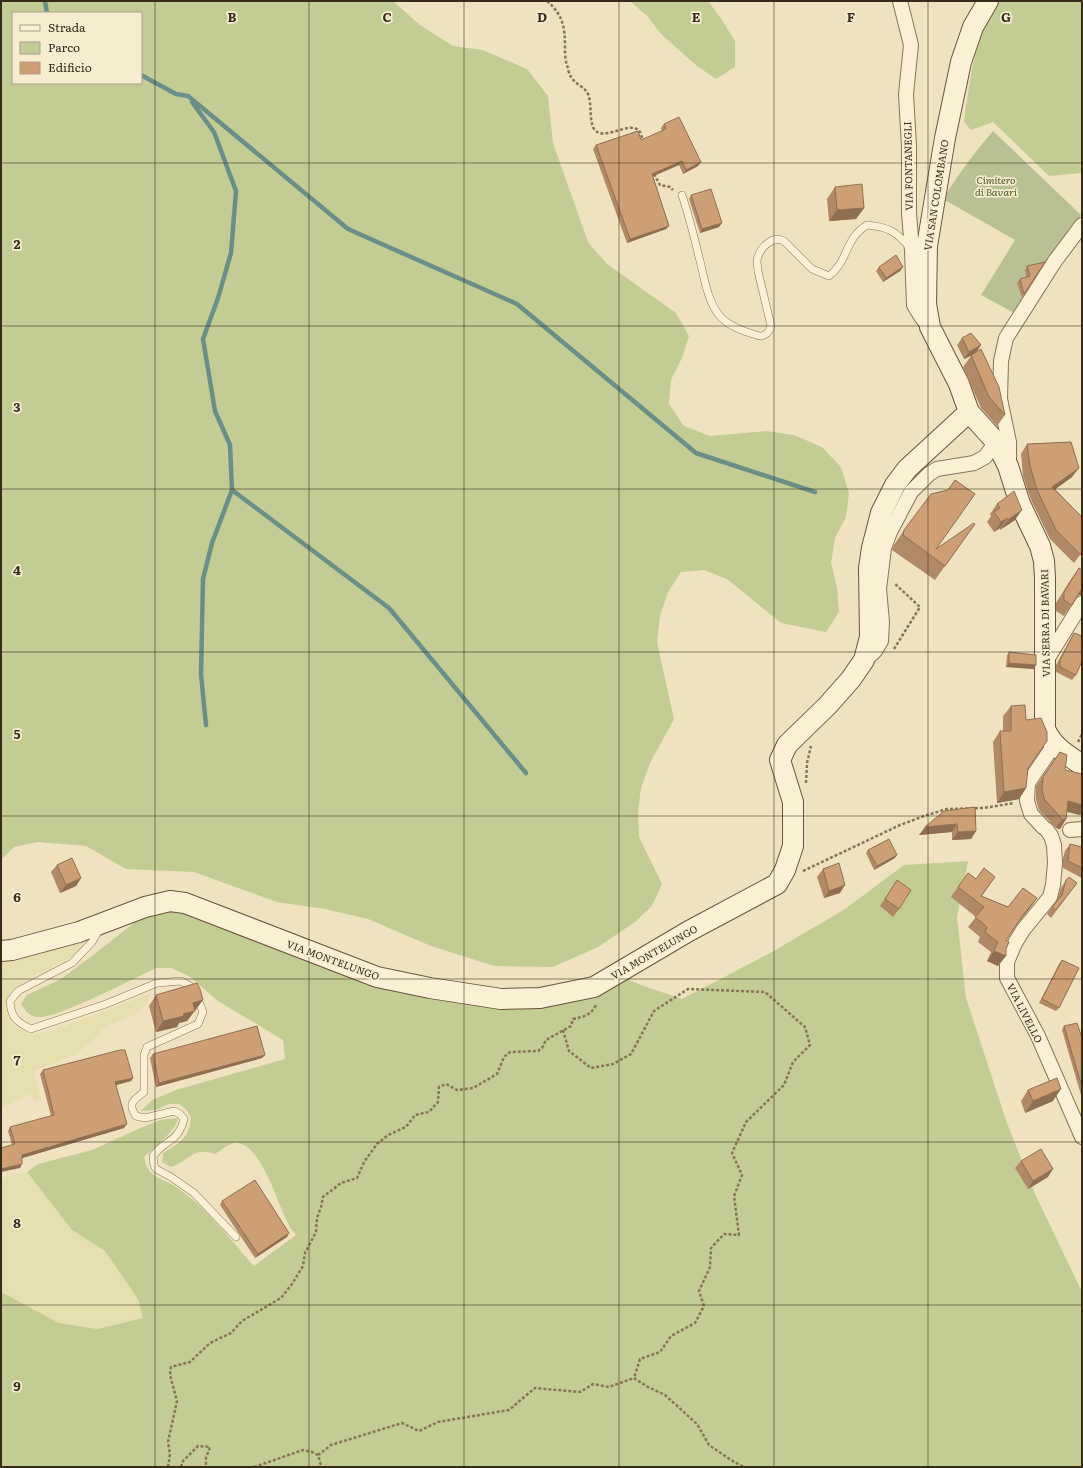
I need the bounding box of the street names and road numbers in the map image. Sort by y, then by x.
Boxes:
street label: VIA FONTANEGLI [899,121,916,211]
street label: VIA SAN COLOMBANO [919,138,952,251]
street label: VIA SERRA DI BAVARI [1036,569,1053,677]
street label: VIA MONTELUNGO [608,920,700,982]
street label: VIA MONTELUNGO [285,936,382,983]
street label: VIA LIVELLO [1004,980,1047,1046]

